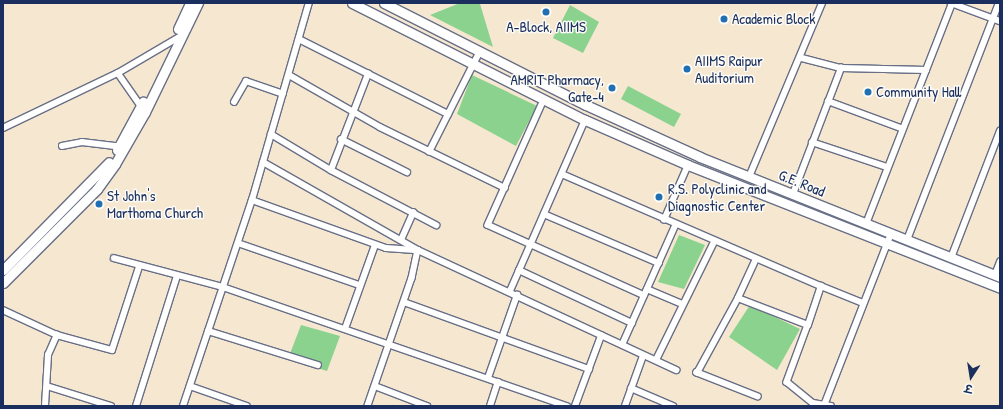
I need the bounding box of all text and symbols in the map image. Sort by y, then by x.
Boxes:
marker: A-Block, AIIMS [541,7,551,17]
place label: Academic Block [732,10,815,28]
marker: Academic Block [719,14,729,24]
place label: A-Block, AIIMS [506,18,586,36]
place label: AIIMS Raipur Auditorium [695,51,763,86]
marker: AIIMS Raipur Auditorium [682,64,692,74]
place label: AMRIT Pharmacy, Gate-4 [511,70,604,105]
marker: AMRIT Pharmacy, Gate-4 [607,83,617,93]
place label: Community Hall [876,83,961,101]
marker: Community Hall [863,87,873,97]
street label: G.E. Road [776,166,828,200]
place label: R.S. Polyclinic and Diagnostic Center [668,179,766,214]
place label: St John's Marthoma Church [107,186,203,221]
marker: R.S. Polyclinic and Diagnostic Center [653,191,665,203]
marker: St John's Marthoma Church [94,199,104,209]
north arrow [951,357,991,397]
text: उ [963,381,974,396]

